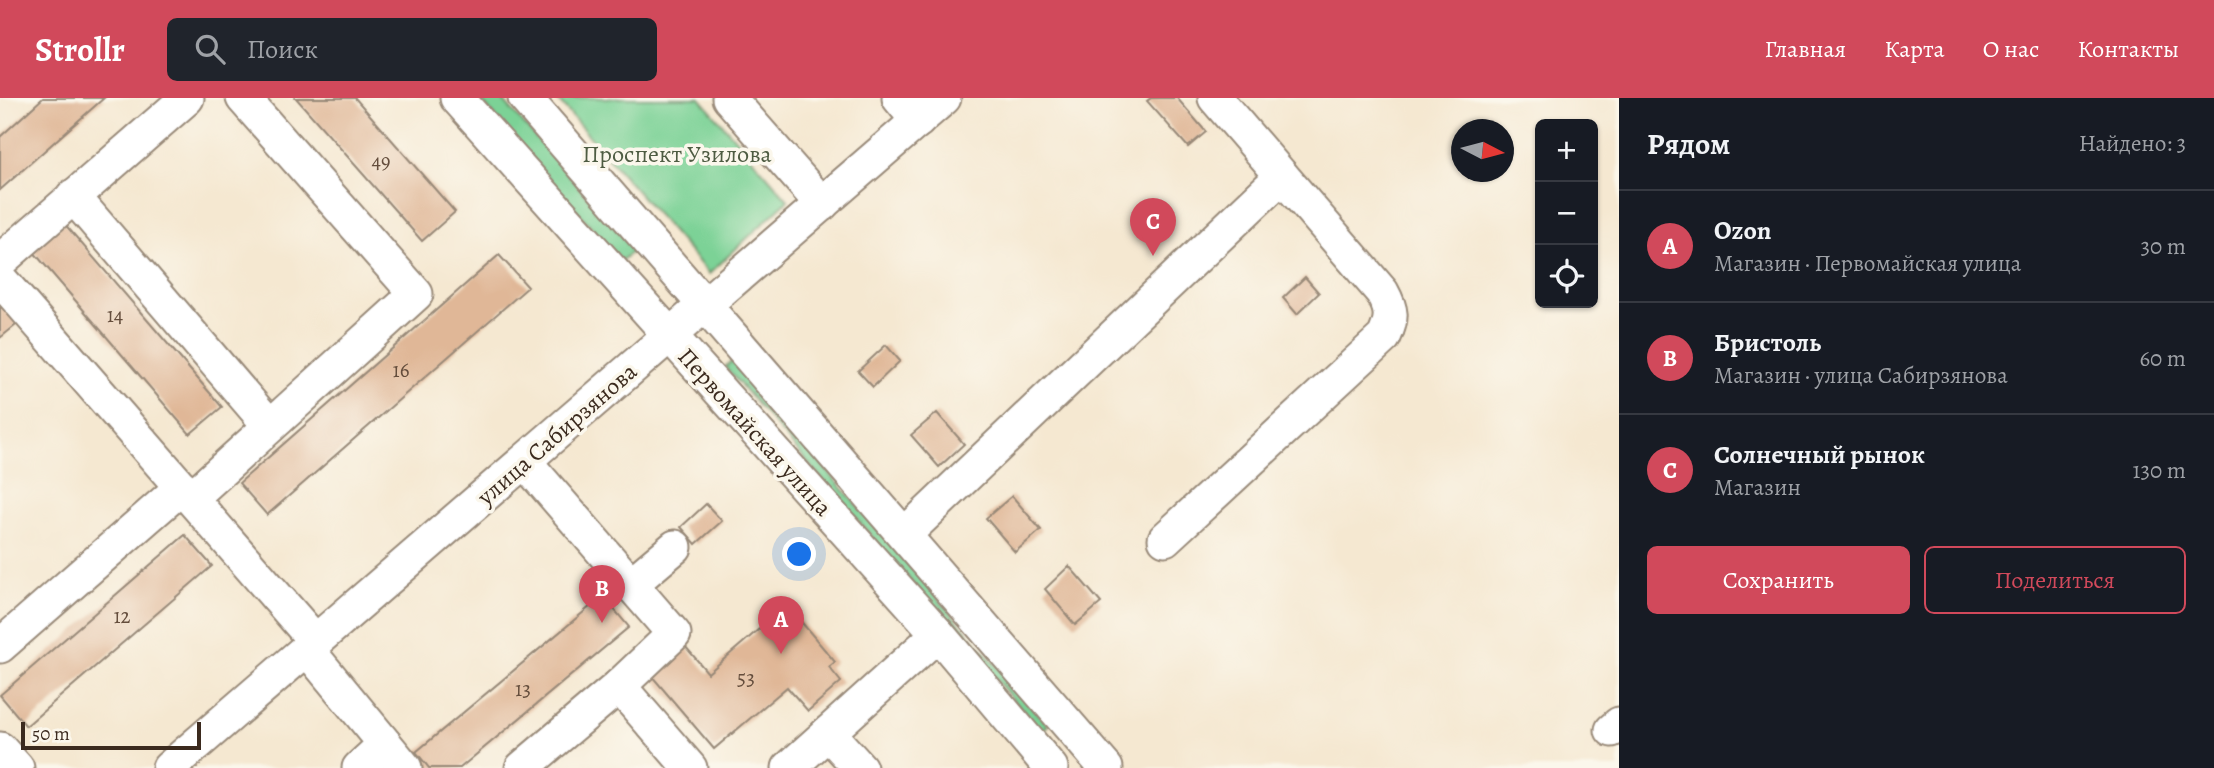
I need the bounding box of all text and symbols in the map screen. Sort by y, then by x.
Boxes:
search box [167,18,657,81]
text: Strollr [35,27,125,72]
icon: search [191,30,229,68]
text: Поиск [247,32,318,67]
text: Главная [1765,33,1846,65]
text: Карта [1884,33,1945,65]
text: О нас [1983,33,2039,65]
text: Контакты [2077,33,2179,65]
north arrow [1451,119,1514,182]
map controls [1535,119,1598,308]
button: + [1535,119,1598,182]
text: Рядом [1647,124,1730,164]
text: Найдено: 3 [2079,128,2186,159]
park label: Проспект Узилова [582,138,772,170]
house number: 49 [371,147,391,175]
button: − [1535,182,1598,245]
pin: C [1130,198,1176,256]
text: Ozon [1714,213,1772,248]
text: A [1663,231,1677,262]
text: 30 m [2140,231,2186,262]
button: locate [1535,245,1598,308]
text: Магазин · Первомайская улица [1714,248,2021,279]
house number: 14 [107,301,123,329]
text: Бристоль [1714,325,1821,360]
street label: Первомайская улица [671,341,839,523]
text: B [1663,343,1677,374]
text: 60 m [2139,343,2186,374]
house number: 16 [393,356,410,384]
street label: улица Сабирзянова [470,356,644,513]
text: Магазин · улица Сабирзянова [1714,360,2008,391]
text: Солнечный рынок [1714,437,1925,472]
text: C [1663,455,1677,486]
text: 130 m [2133,455,2186,486]
text: Магазин [1714,472,1801,503]
your location [782,537,816,571]
button: Сохранить [1647,546,1910,614]
button: Поделиться [1924,546,2186,614]
pin: B [579,565,625,623]
pin: A [758,596,804,654]
house number: 12 [113,602,131,630]
house number: 53 [737,664,755,692]
house number: 13 [515,675,531,703]
scale bar [21,719,201,751]
text: 50 m [32,721,70,747]

